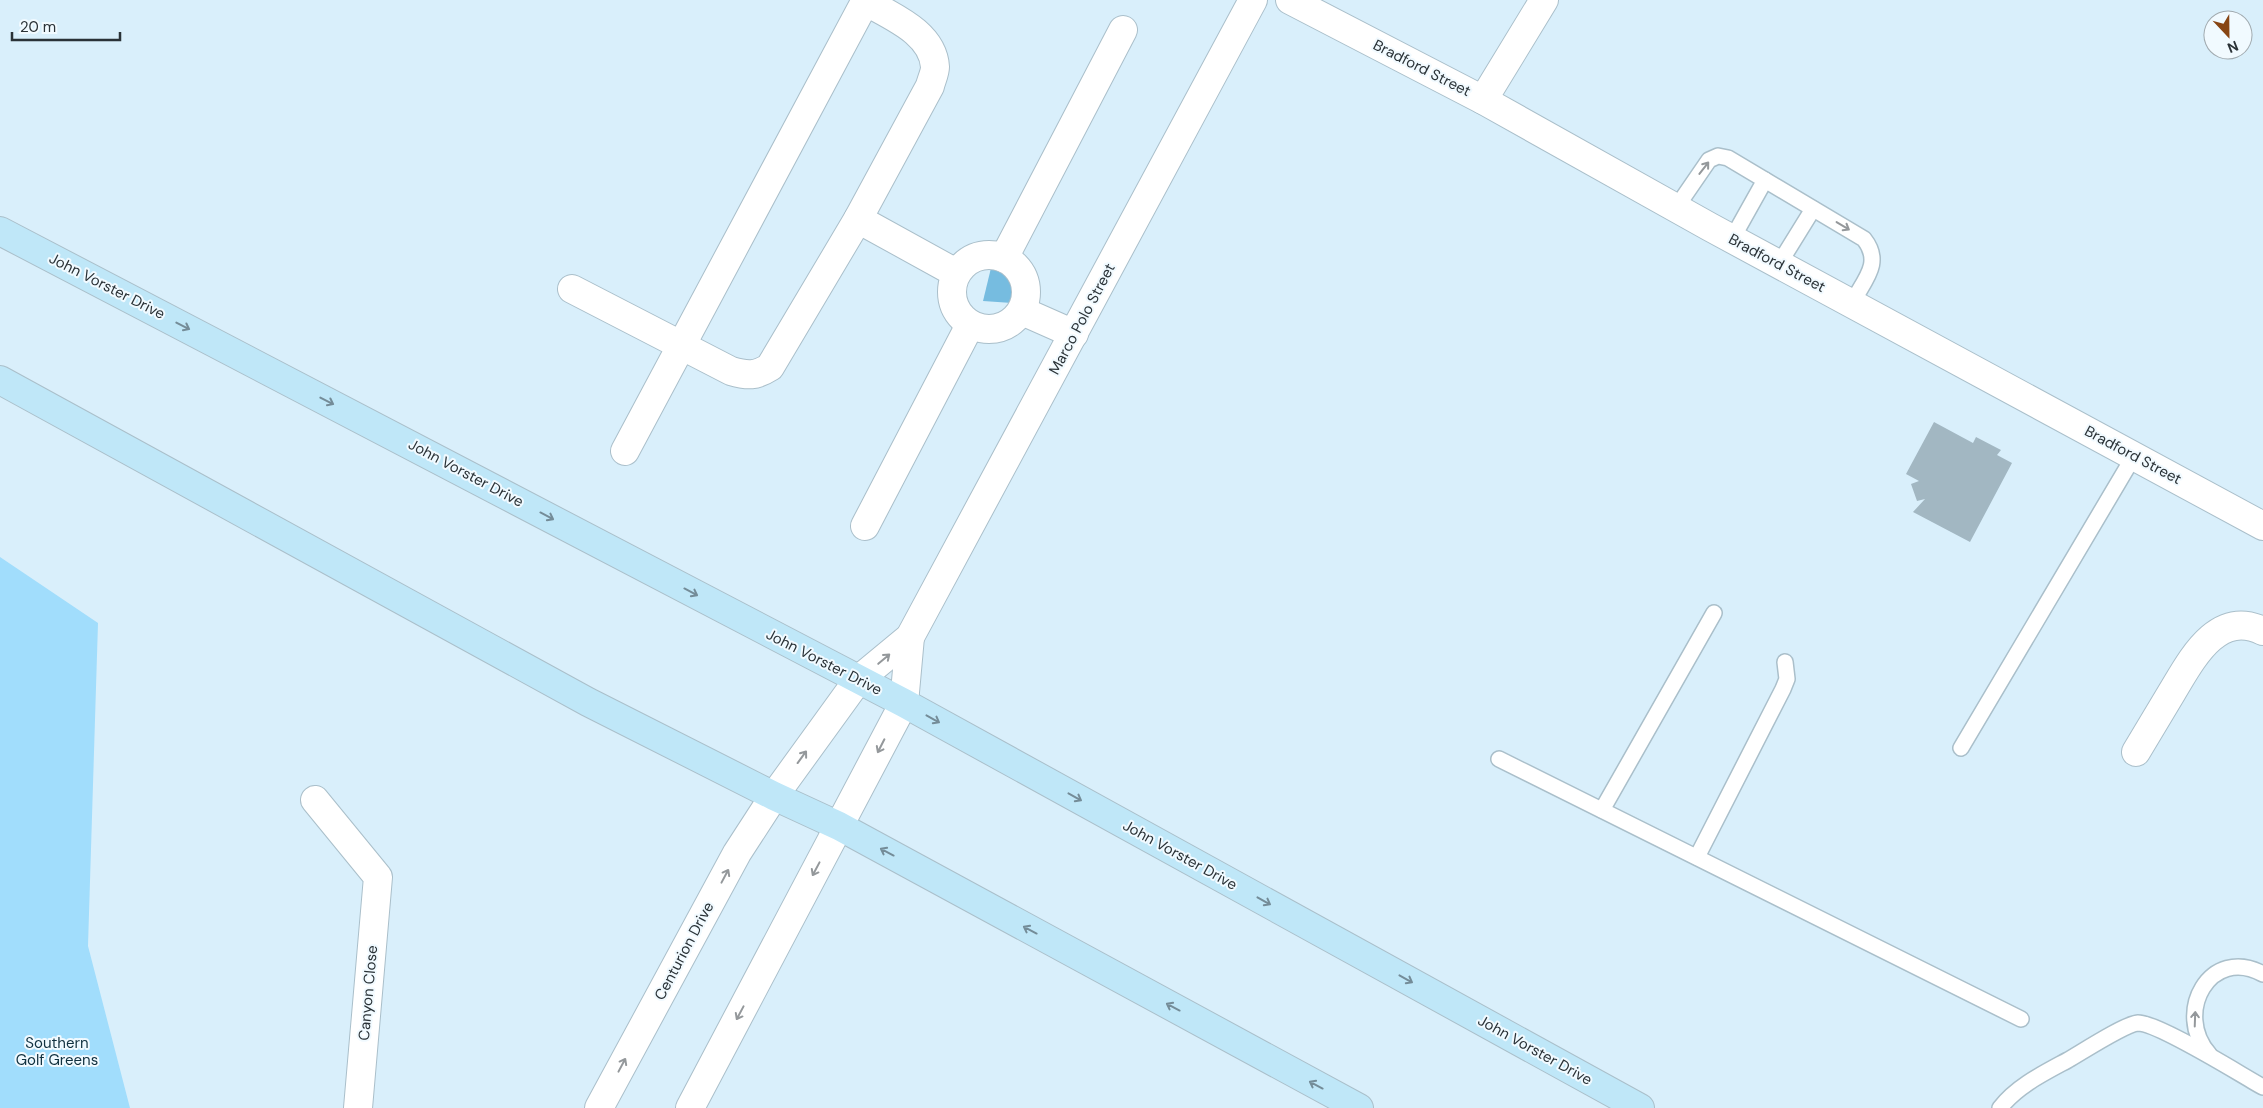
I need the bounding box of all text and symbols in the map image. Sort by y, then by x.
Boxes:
scale bar [12,10,120,42]
north arrow [2203,10,2253,60]
text: 20 m [20,17,56,37]
street label: Bradford Street [1370,35,1474,101]
text: N [2225,37,2241,57]
one-way arrow [1698,162,1709,175]
one-way arrow [1835,221,1849,231]
street label: Bradford Street [1725,229,1829,297]
street label: John Vorster Drive [46,248,168,324]
street label: Marco Polo Street [1044,260,1120,378]
one-way arrow [175,322,190,331]
one-way arrow [319,397,334,406]
street label: Bradford Street [2081,421,2185,489]
street label: John Vorster Drive [405,434,527,512]
one-way arrow [539,512,554,521]
one-way arrow [683,587,698,597]
street label: John Vorster Drive [763,624,885,700]
one-way arrow [878,653,891,664]
one-way arrow [925,714,939,724]
one-way arrow [876,738,885,753]
one-way arrow [797,750,807,764]
one-way arrow [1068,792,1083,802]
street label: John Vorster Drive [1119,815,1241,895]
one-way arrow [881,847,895,857]
one-way arrow [811,862,821,876]
one-way arrow [720,869,730,884]
one-way arrow [1256,896,1270,906]
street label: Centurion Drive [650,898,718,1004]
one-way arrow [1023,925,1038,935]
street label: Canyon Close [354,945,382,1041]
one-way arrow [1398,975,1413,984]
one-way arrow [1166,1002,1181,1012]
one-way arrow [735,1005,745,1020]
street label: John Vorster Drive [1474,1010,1596,1090]
one-way arrow [2190,1011,2200,1027]
park label: Southern Golf Greens [16,1033,98,1070]
one-way arrow [618,1058,628,1073]
one-way arrow [1309,1080,1324,1089]

